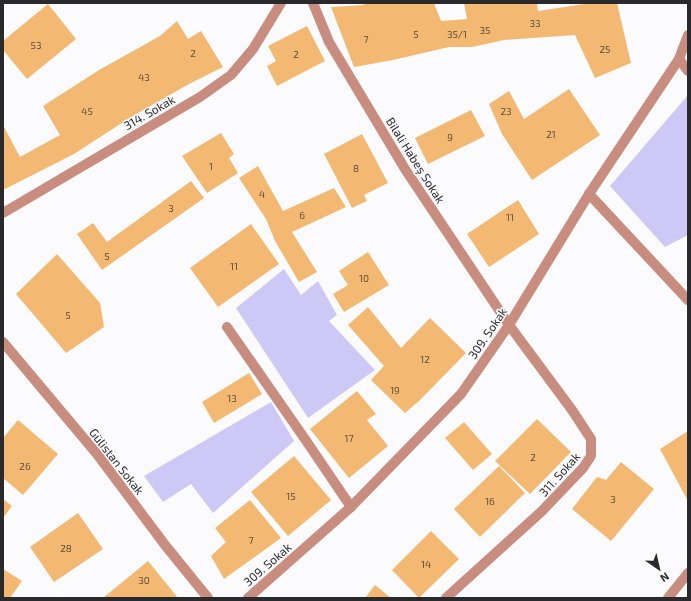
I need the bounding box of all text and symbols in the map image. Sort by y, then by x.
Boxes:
house number: 33 [529,17,541,29]
house number: 35 [480,24,490,36]
house number: 5 [413,28,419,40]
house number: 35/1 [447,28,467,40]
house number: 7 [363,33,369,45]
house number: 53 [31,39,41,51]
house number: 25 [600,43,610,55]
house number: 2 [190,47,196,59]
house number: 2 [293,48,299,60]
house number: 43 [138,71,150,83]
street label: 314. Sokak [121,92,177,132]
house number: 45 [81,105,93,117]
house number: 23 [500,105,512,117]
street label: Bilali Habeş Sokak [383,114,448,206]
house number: 21 [546,128,556,140]
house number: 9 [447,131,453,143]
house number: 1 [209,160,213,172]
house number: 8 [353,162,359,174]
house number: 4 [259,188,265,200]
house number: 3 [168,202,174,214]
house number: 6 [299,209,305,221]
house number: 11 [506,211,514,223]
house number: 5 [104,250,110,262]
house number: 11 [230,260,238,272]
house number: 10 [359,272,369,284]
street label: 309. Sokak [465,305,509,361]
house number: 5 [65,309,71,321]
house number: 12 [420,353,430,365]
house number: 19 [390,384,400,396]
house number: 13 [227,392,237,404]
street label: Gülistan Sokak [87,425,147,497]
house number: 17 [344,432,354,444]
street label: 311. Sokak [536,449,582,499]
house number: 2 [530,451,536,463]
house number: 26 [19,460,31,472]
house number: 15 [286,490,296,502]
house number: 3 [610,493,616,505]
house number: 16 [485,495,495,507]
house number: 7 [248,534,254,546]
street label: 309. Sokak [240,540,294,588]
house number: 28 [60,542,72,554]
north arrow [639,549,679,589]
house number: 14 [421,558,431,570]
text: N [658,570,672,585]
house number: 30 [138,574,150,586]

